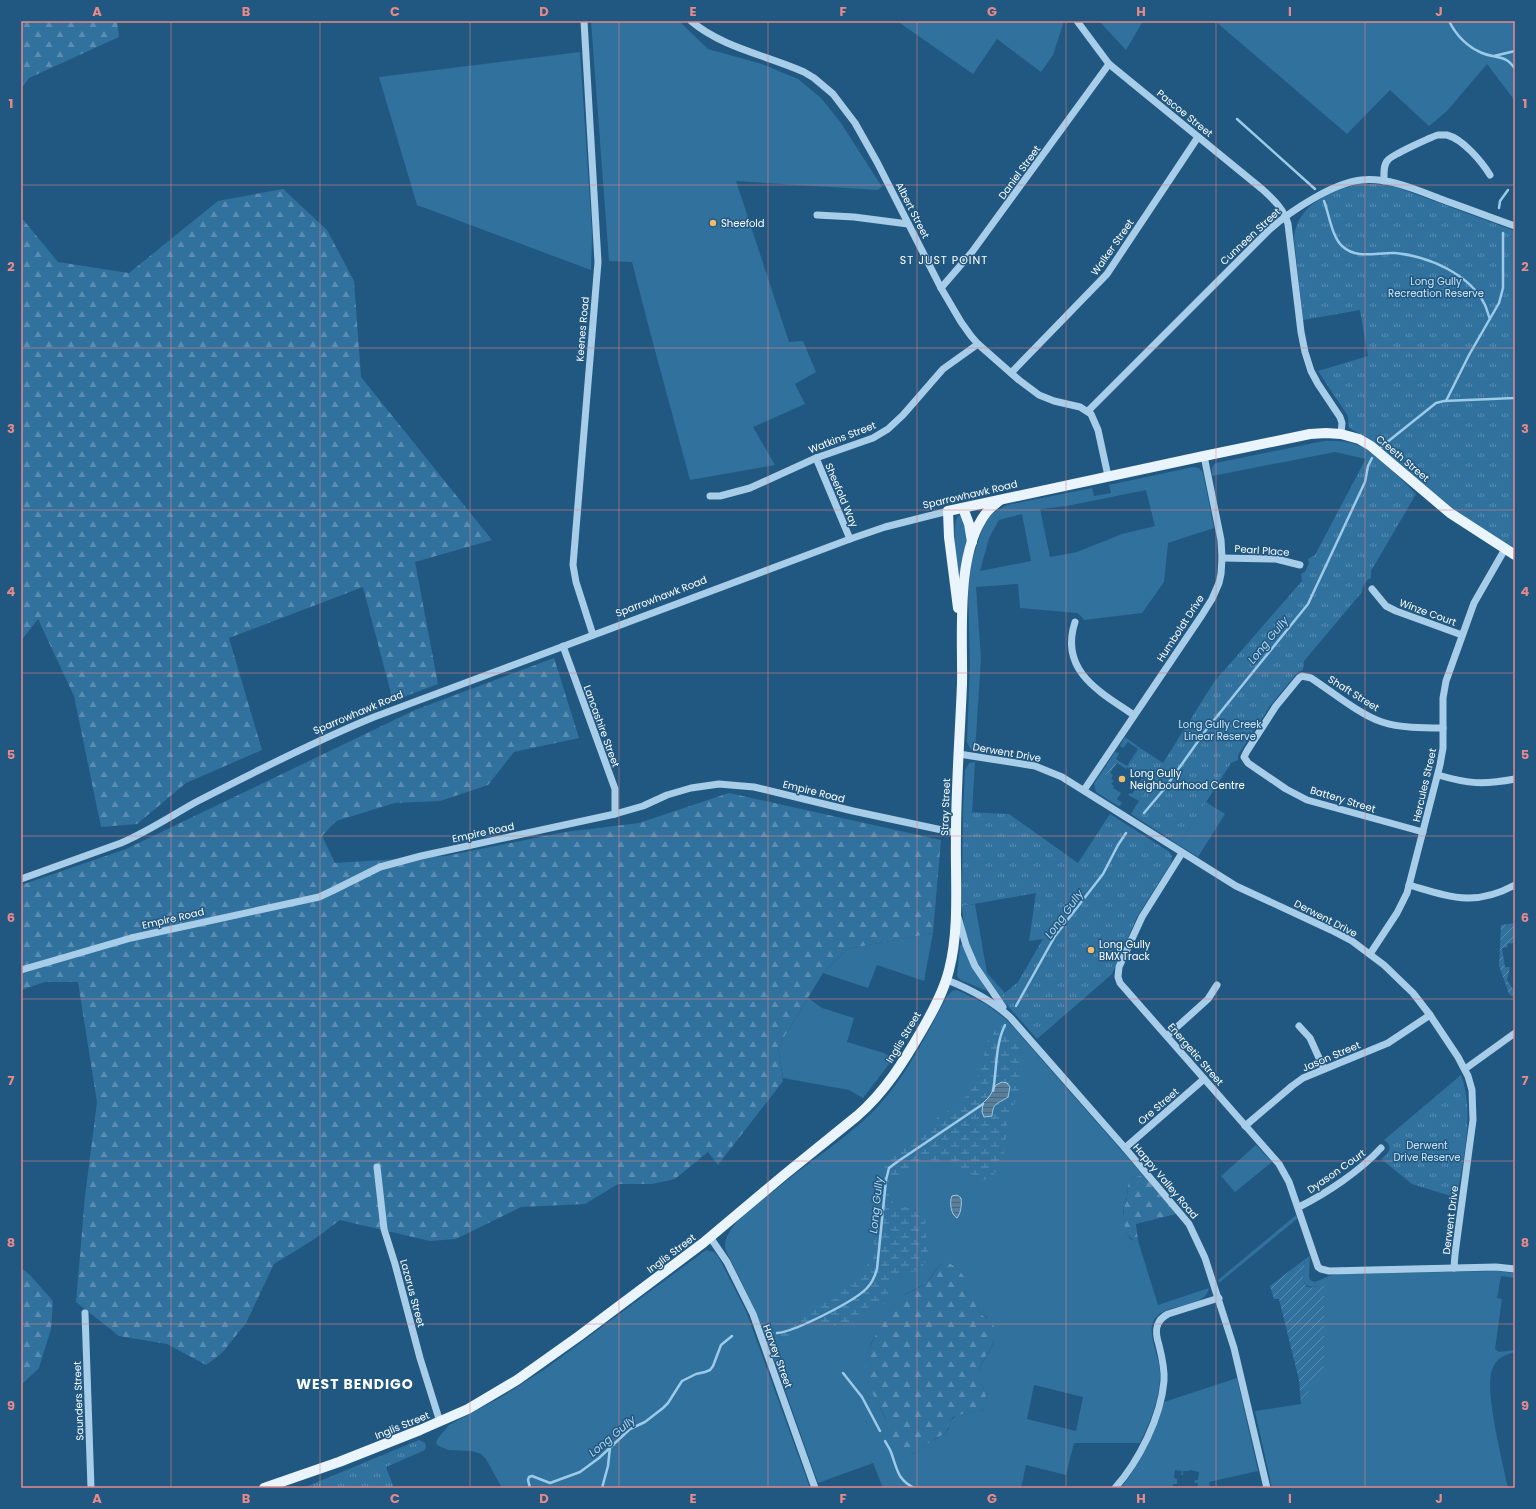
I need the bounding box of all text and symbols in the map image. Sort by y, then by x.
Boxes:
text: A [92,2,102,21]
text: B [242,2,251,21]
text: C [390,2,400,21]
text: D [539,2,549,21]
text: E [689,2,697,21]
text: F [839,2,847,21]
text: G [987,2,997,21]
text: H [1136,2,1146,21]
text: I [1288,2,1292,21]
text: J [1435,2,1443,21]
street label: Pascoe Street [1153,86,1216,141]
text: 1 [9,94,13,113]
text: 1 [1523,94,1527,113]
street label: Daniel Street [995,142,1044,202]
street label: Albert Street [892,179,933,241]
street label: Cunneen Street [1217,204,1284,268]
place label: Sheefold [721,216,765,231]
street label: Walker Street [1087,216,1138,279]
marker: Sheefold [708,218,718,228]
district label: ST JUST POINT [900,252,988,268]
text: 2 [7,257,15,276]
text: 2 [1521,257,1529,276]
park label: Long Gully Recreation Reserve [1388,274,1484,301]
street label: Keenes Road [572,296,593,362]
street label: Watkins Street [806,418,879,457]
text: 3 [7,419,15,438]
text: 3 [1521,419,1529,438]
street label: Creeth Street [1373,431,1433,486]
street label: Sheefold Way [821,461,862,530]
street label: Sparrowhawk Road [921,476,1019,513]
street label: Pearl Place [1234,541,1290,560]
street label: Sparrowhawk Road [613,572,709,621]
text: 4 [7,582,16,601]
text: 4 [1521,582,1530,601]
street label: Humboldt Drive [1153,592,1208,665]
street label: Winze Court [1397,595,1459,630]
water label: Long Gully [1244,612,1293,667]
street label: Shaft Street [1325,672,1383,715]
street label: Lancashire Street [580,683,623,770]
street label: Sparrowhawk Road [311,687,406,738]
park label: Long Gully Creek Linear Reserve [1179,717,1262,744]
street label: Derwent Drive [972,739,1042,766]
text: 5 [7,745,15,764]
text: 5 [1521,745,1529,764]
street label: Hercules Street [1409,746,1440,823]
place label: Long Gully Neighbourhood Centre [1130,766,1245,793]
marker: Long Gully Neighbourhood Centre [1117,774,1127,784]
street label: Empire Road [781,777,846,806]
street label: Stray Street [937,778,954,836]
street label: Battery Street [1308,782,1378,817]
street label: Empire Road [451,819,516,846]
water label: Long Gully [1041,886,1088,942]
street label: Derwent Drive [1292,896,1360,941]
street label: Empire Road [141,904,206,933]
text: 6 [7,908,15,927]
text: 6 [1521,908,1529,927]
place label: Long Gully BMX Track [1099,937,1151,964]
marker: Long Gully BMX Track [1086,945,1096,955]
street label: Inglis Street [882,1008,925,1066]
street label: Energetic Street [1164,1020,1227,1089]
street label: Jason Street [1300,1037,1363,1075]
text: 7 [8,1071,15,1090]
text: 7 [1522,1071,1529,1090]
street label: Ore Street [1135,1084,1182,1128]
park label: Derwent Drive Reserve [1394,1138,1460,1165]
street label: Happy Valley Road [1130,1140,1202,1222]
street label: Dyason Court [1304,1146,1369,1197]
water label: Long Gully [865,1175,887,1234]
street label: Derwent Drive [1439,1185,1462,1255]
street label: Inglis Street [644,1230,699,1277]
text: 8 [7,1233,15,1252]
text: 8 [1521,1233,1529,1252]
street label: Lazarus Street [396,1258,429,1329]
street label: Harvey Street [759,1322,796,1390]
street label: Saunders Street [70,1361,87,1441]
district label: WEST BENDIGO [296,1374,414,1394]
text: 9 [7,1396,15,1415]
text: 9 [1521,1396,1529,1415]
street label: Inglis Street [373,1408,432,1443]
water label: Long Gully [585,1411,639,1460]
text: A [92,1489,102,1508]
text: B [242,1489,251,1508]
text: C [390,1489,400,1508]
text: D [539,1489,549,1508]
text: E [689,1489,697,1508]
text: F [839,1489,847,1508]
text: G [987,1489,997,1508]
text: H [1136,1489,1146,1508]
text: I [1288,1489,1292,1508]
text: J [1435,1489,1443,1508]

